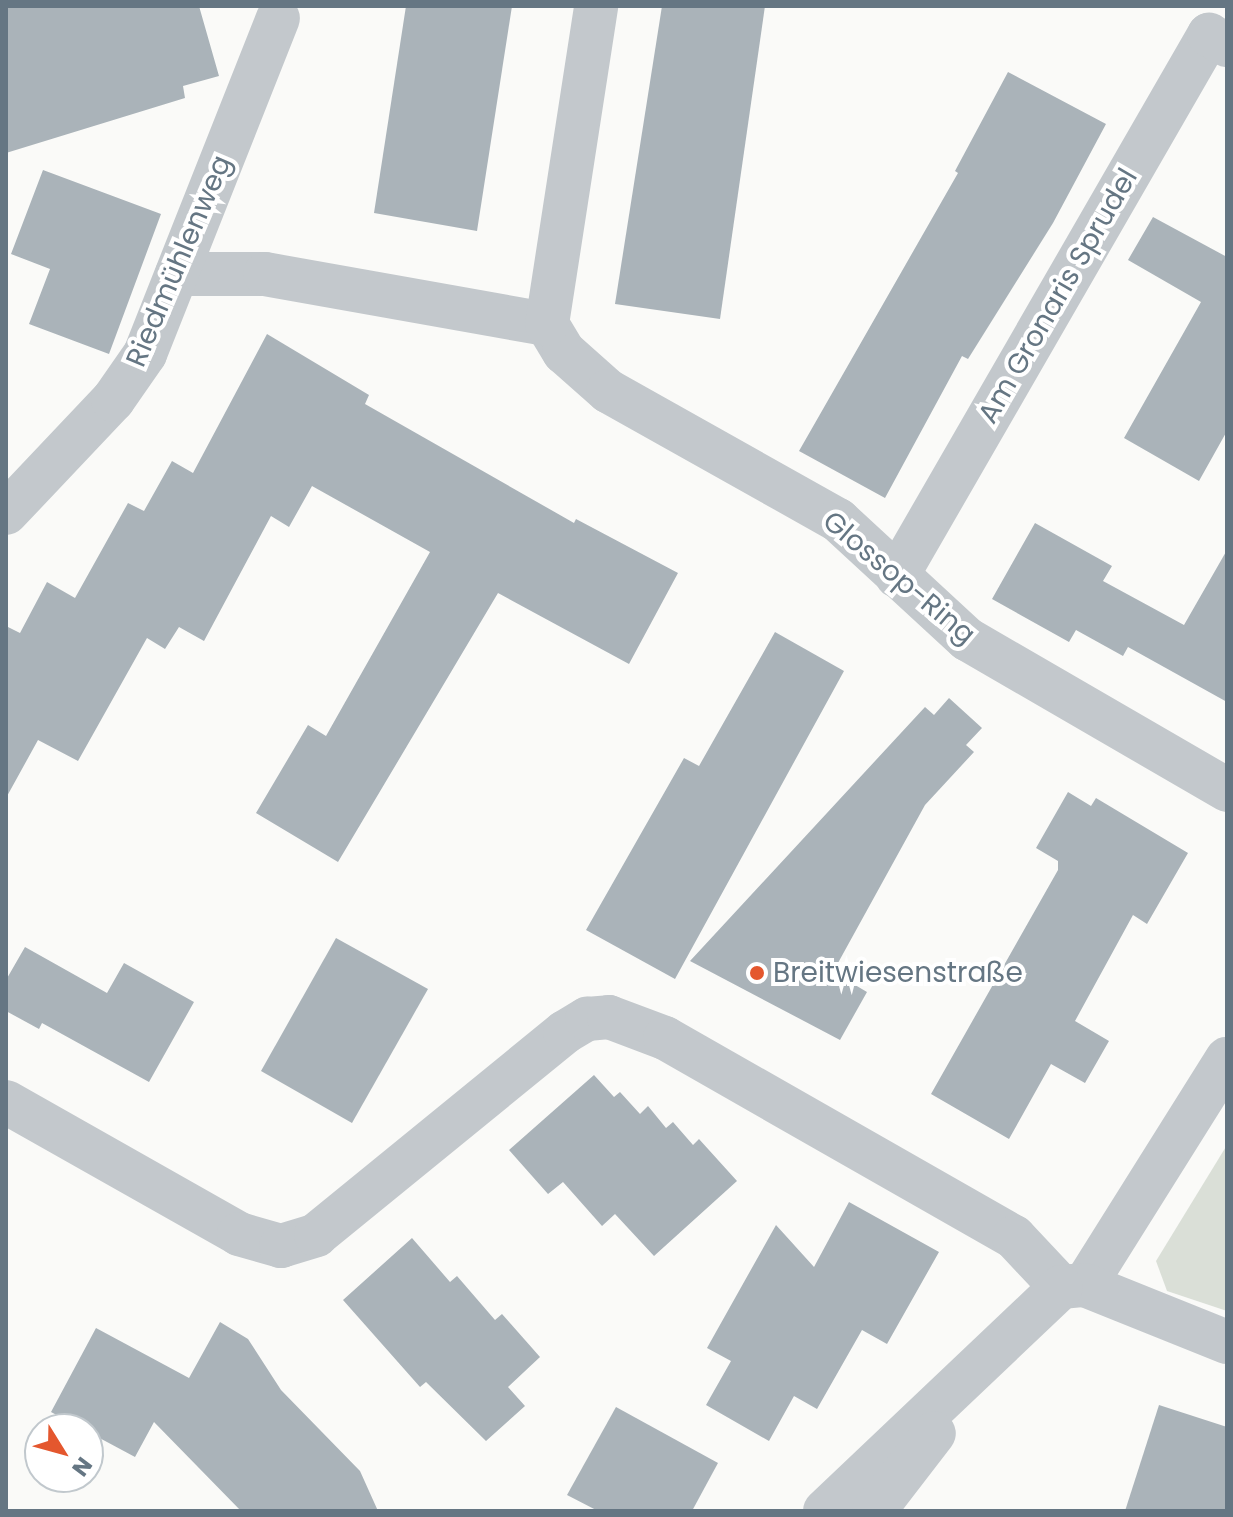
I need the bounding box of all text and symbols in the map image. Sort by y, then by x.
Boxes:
street label: Riedmühlenweg [119,150,239,372]
street label: Am Gronaris Sprudel [971,163,1145,429]
street label: Glossop-Ring [816,504,982,652]
place label: Breitwiesenstraße [773,956,1023,990]
marker: Breitwiesenstraße [748,964,766,982]
north arrow [24,1413,104,1493]
text: N [65,1451,99,1482]

